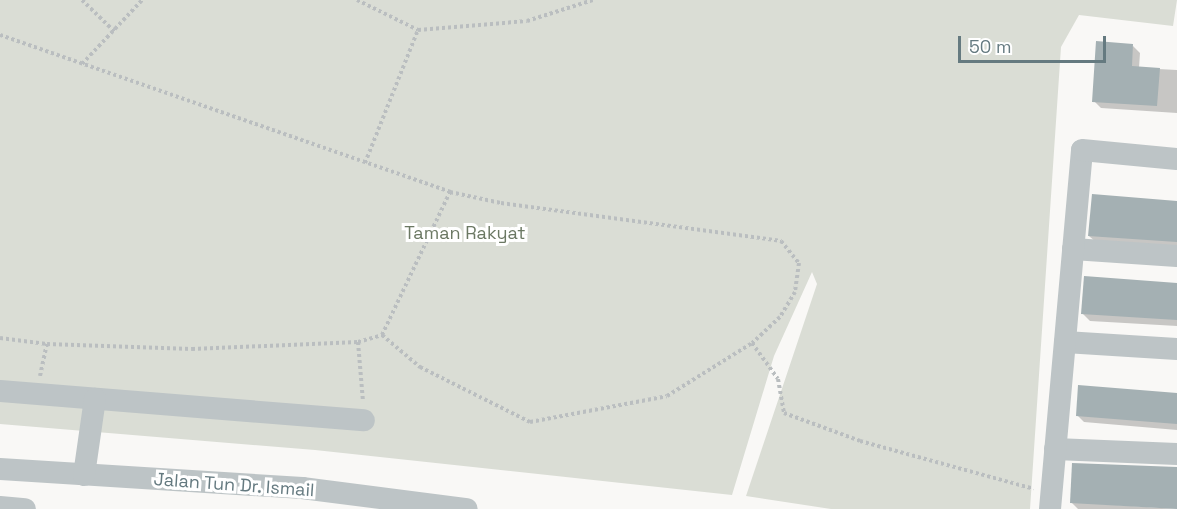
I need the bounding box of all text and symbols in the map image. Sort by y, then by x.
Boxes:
scale bar [961,24,1110,62]
text: 50 m [969,35,1011,58]
park label: Taman Rakyat [404,222,526,244]
street label: Jalan Tun Dr. Ismail [152,469,316,501]

